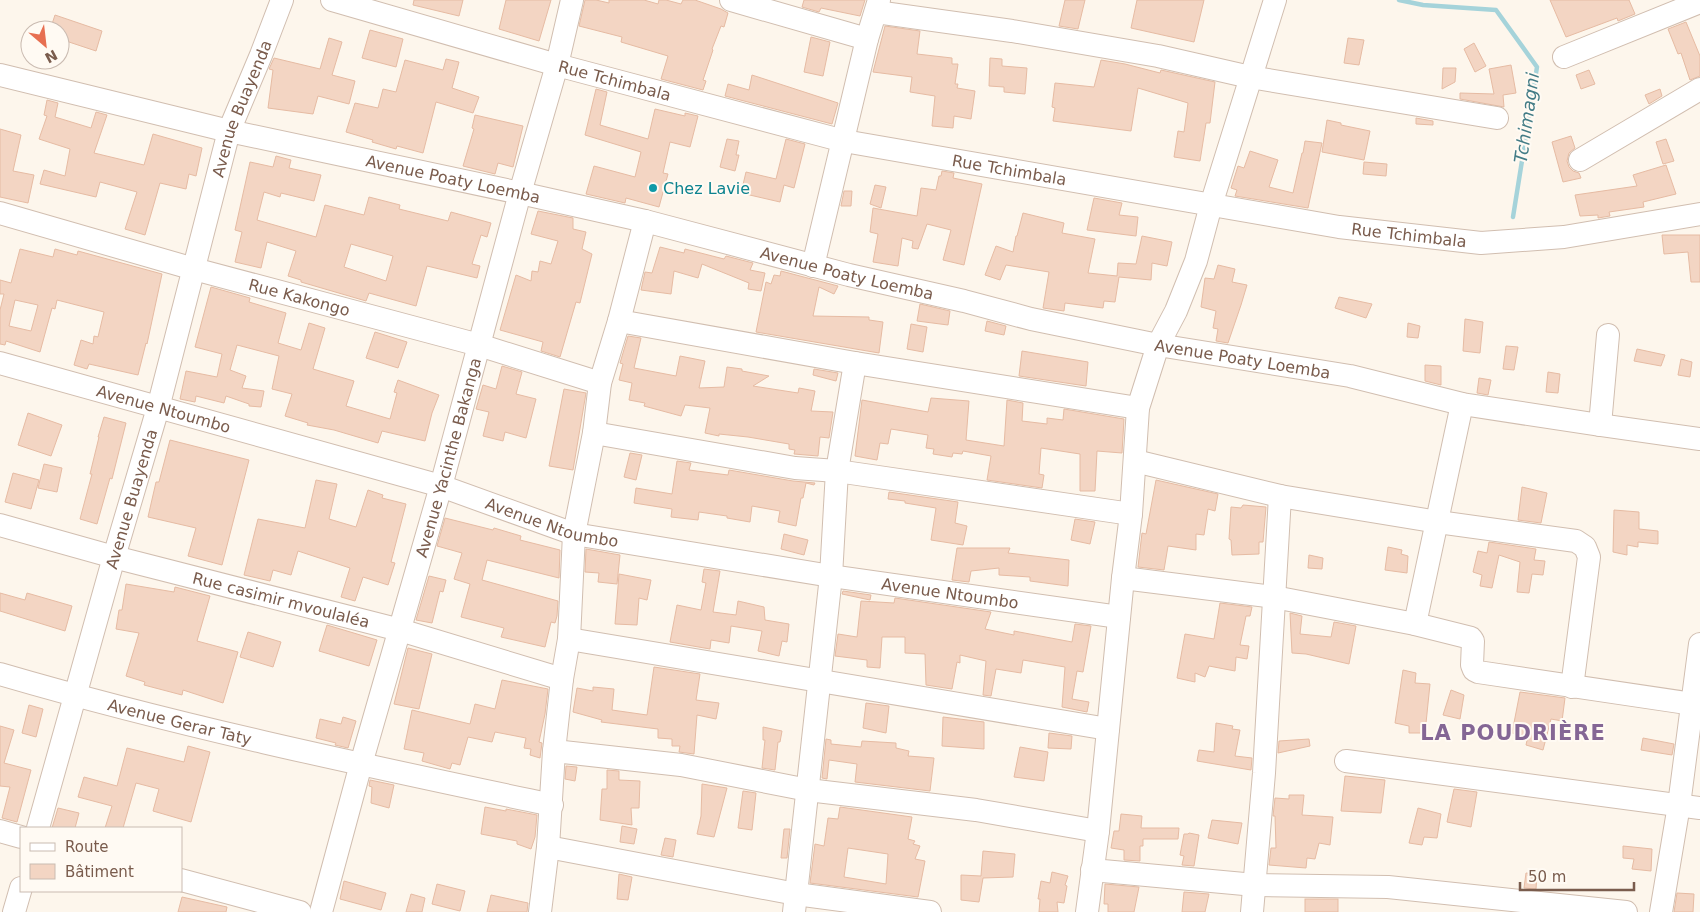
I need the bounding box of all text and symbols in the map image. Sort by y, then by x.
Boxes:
north arrow [20,20,70,70]
street label: Avenue Buayenda [209,38,276,179]
text: N [42,47,60,66]
street label: Rue Tchimbala [556,57,673,105]
water label: Tchimagni [1510,71,1543,165]
street label: Avenue Poaty Loemba [364,151,542,207]
street label: Rue Tchimbala [951,151,1068,190]
place label: Chez Lavie [663,179,750,198]
marker: Chez Lavie [647,182,659,194]
street label: Rue Tchimbala [1350,219,1468,251]
street label: Avenue Poaty Loemba [758,243,935,304]
street label: Rue Kakongo [247,275,352,320]
street label: Avenue Poaty Loemba [1153,336,1332,383]
street label: Avenue Yacinthe Bakanga [412,356,485,560]
street label: Avenue Ntoumbo [94,381,233,437]
street label: Avenue Buayenda [102,427,161,571]
street label: Avenue Ntoumbo [483,494,620,551]
street label: Rue casimir mvoulaléa [191,568,372,632]
street label: Avenue Ntoumbo [880,574,1020,613]
street label: Avenue Gerar Taty [106,695,253,749]
district label: LA POUDRIÈRE [1420,720,1606,745]
legend [20,827,182,892]
text: Route [65,838,109,856]
scale bar [1520,860,1634,892]
text: Bâtiment [65,863,134,881]
text: 50 m [1528,868,1566,886]

